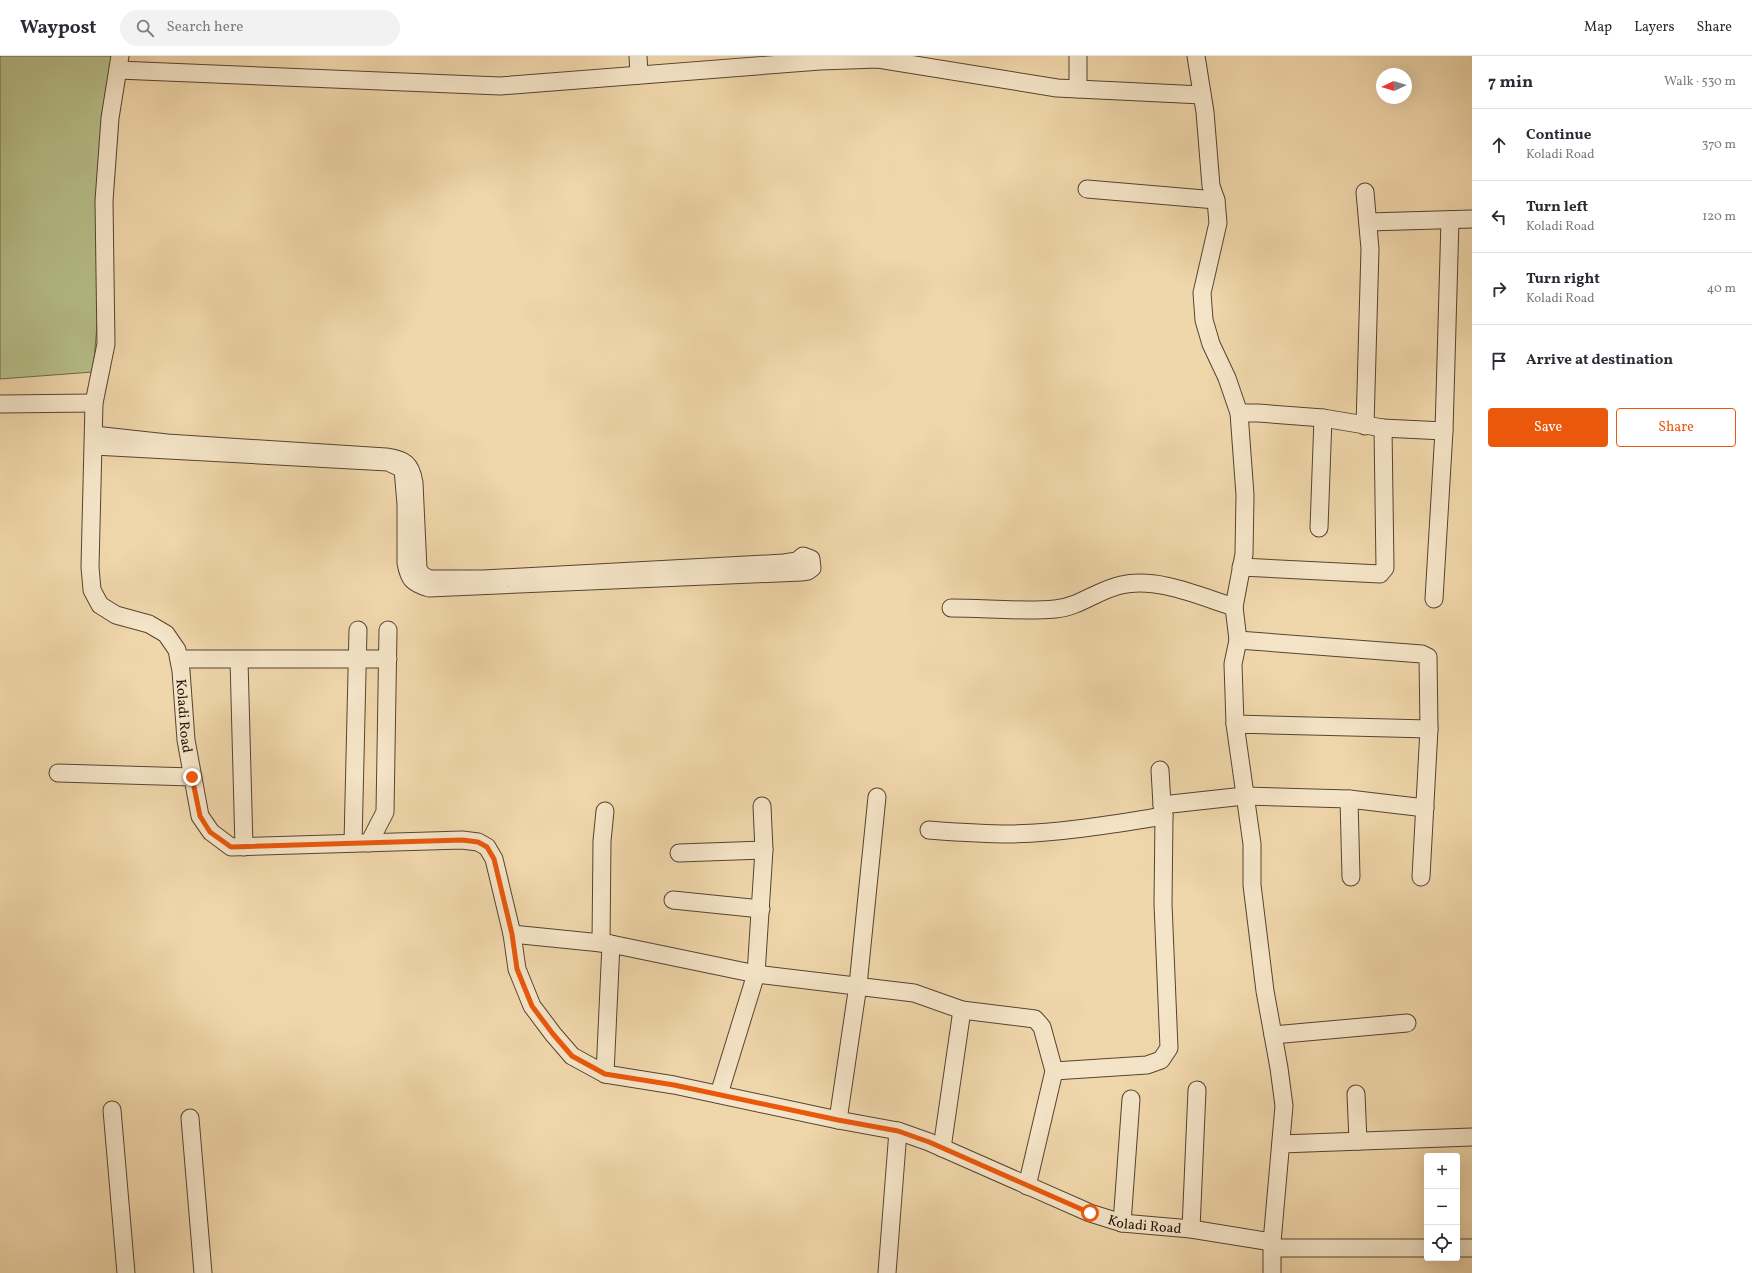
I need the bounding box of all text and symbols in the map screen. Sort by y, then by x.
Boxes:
search box [120,10,400,46]
text: Waypost [20,15,96,41]
icon: search [134,17,156,39]
text: Search here [166,17,243,38]
text: Map [1584,18,1612,37]
text: Layers [1634,18,1674,37]
text: Share [1696,18,1732,37]
north arrow [1376,68,1412,104]
text: 7 min [1488,71,1533,94]
text: Walk · 530 m [1664,73,1736,91]
text: Continue [1526,125,1591,146]
icon: ahead [1488,134,1510,156]
text: 370 m [1702,136,1736,154]
text: Koladi Road [1526,146,1595,164]
text: Turn left [1526,197,1588,218]
icon: left [1488,206,1510,228]
text: 120 m [1702,208,1736,226]
text: Koladi Road [1526,218,1595,236]
text: Turn right [1526,269,1600,290]
icon: right [1488,278,1510,300]
text: 40 m [1707,280,1736,298]
text: Koladi Road [1526,290,1595,308]
icon: arrive [1488,350,1510,372]
text: Arrive at destination [1526,350,1673,371]
button: Save [1488,408,1608,447]
button: Share [1616,408,1736,447]
street label: Koladi Road [171,678,196,755]
route end [183,768,201,786]
map controls [1424,1153,1460,1261]
button: + [1424,1153,1460,1189]
button: − [1424,1189,1460,1225]
route start [1081,1204,1099,1222]
street label: Koladi Road [1105,1211,1182,1239]
button: locate [1424,1225,1460,1261]

